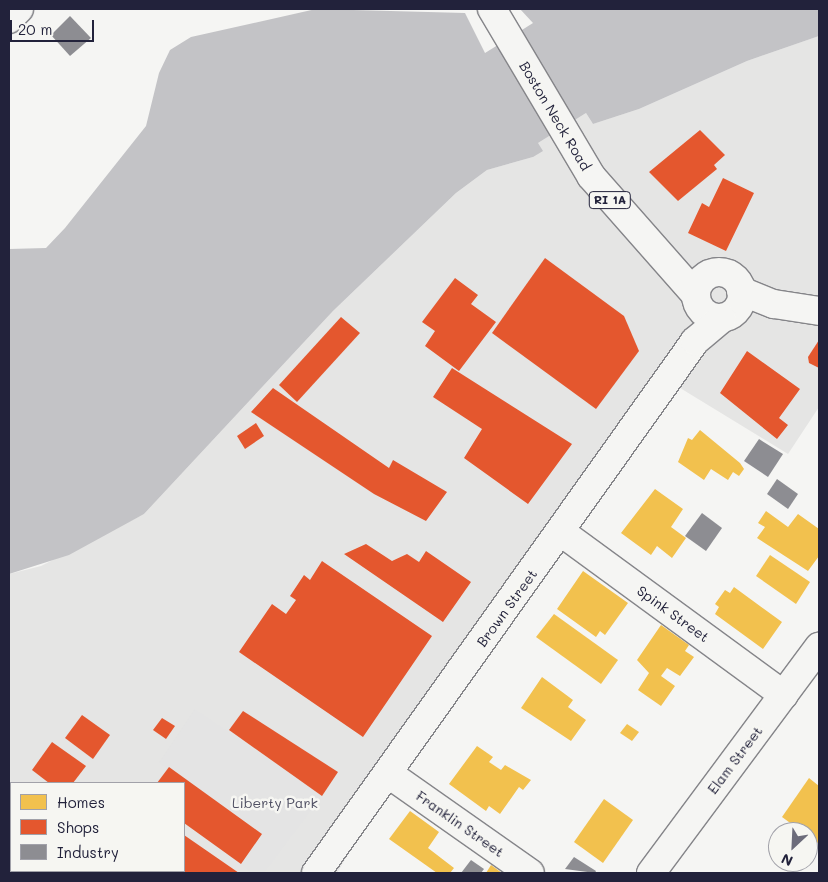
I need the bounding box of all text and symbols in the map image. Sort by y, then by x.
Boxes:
scale bar [12,10,96,42]
text: 20 m [18,19,52,39]
street label: Boston Neck Road [516,58,594,174]
road number: RI 1A [589,190,631,210]
street label: Brown Street [473,566,541,650]
street label: Spink Street [634,582,712,646]
street label: Elam Street [704,723,766,797]
legend [10,782,185,872]
street label: Franklin Street [413,787,507,861]
text: Homes [57,792,105,812]
park label: Liberty Park [232,795,318,811]
text: Shops [57,817,99,837]
north arrow [768,822,818,872]
text: Industry [57,842,119,862]
text: N [778,849,796,871]

